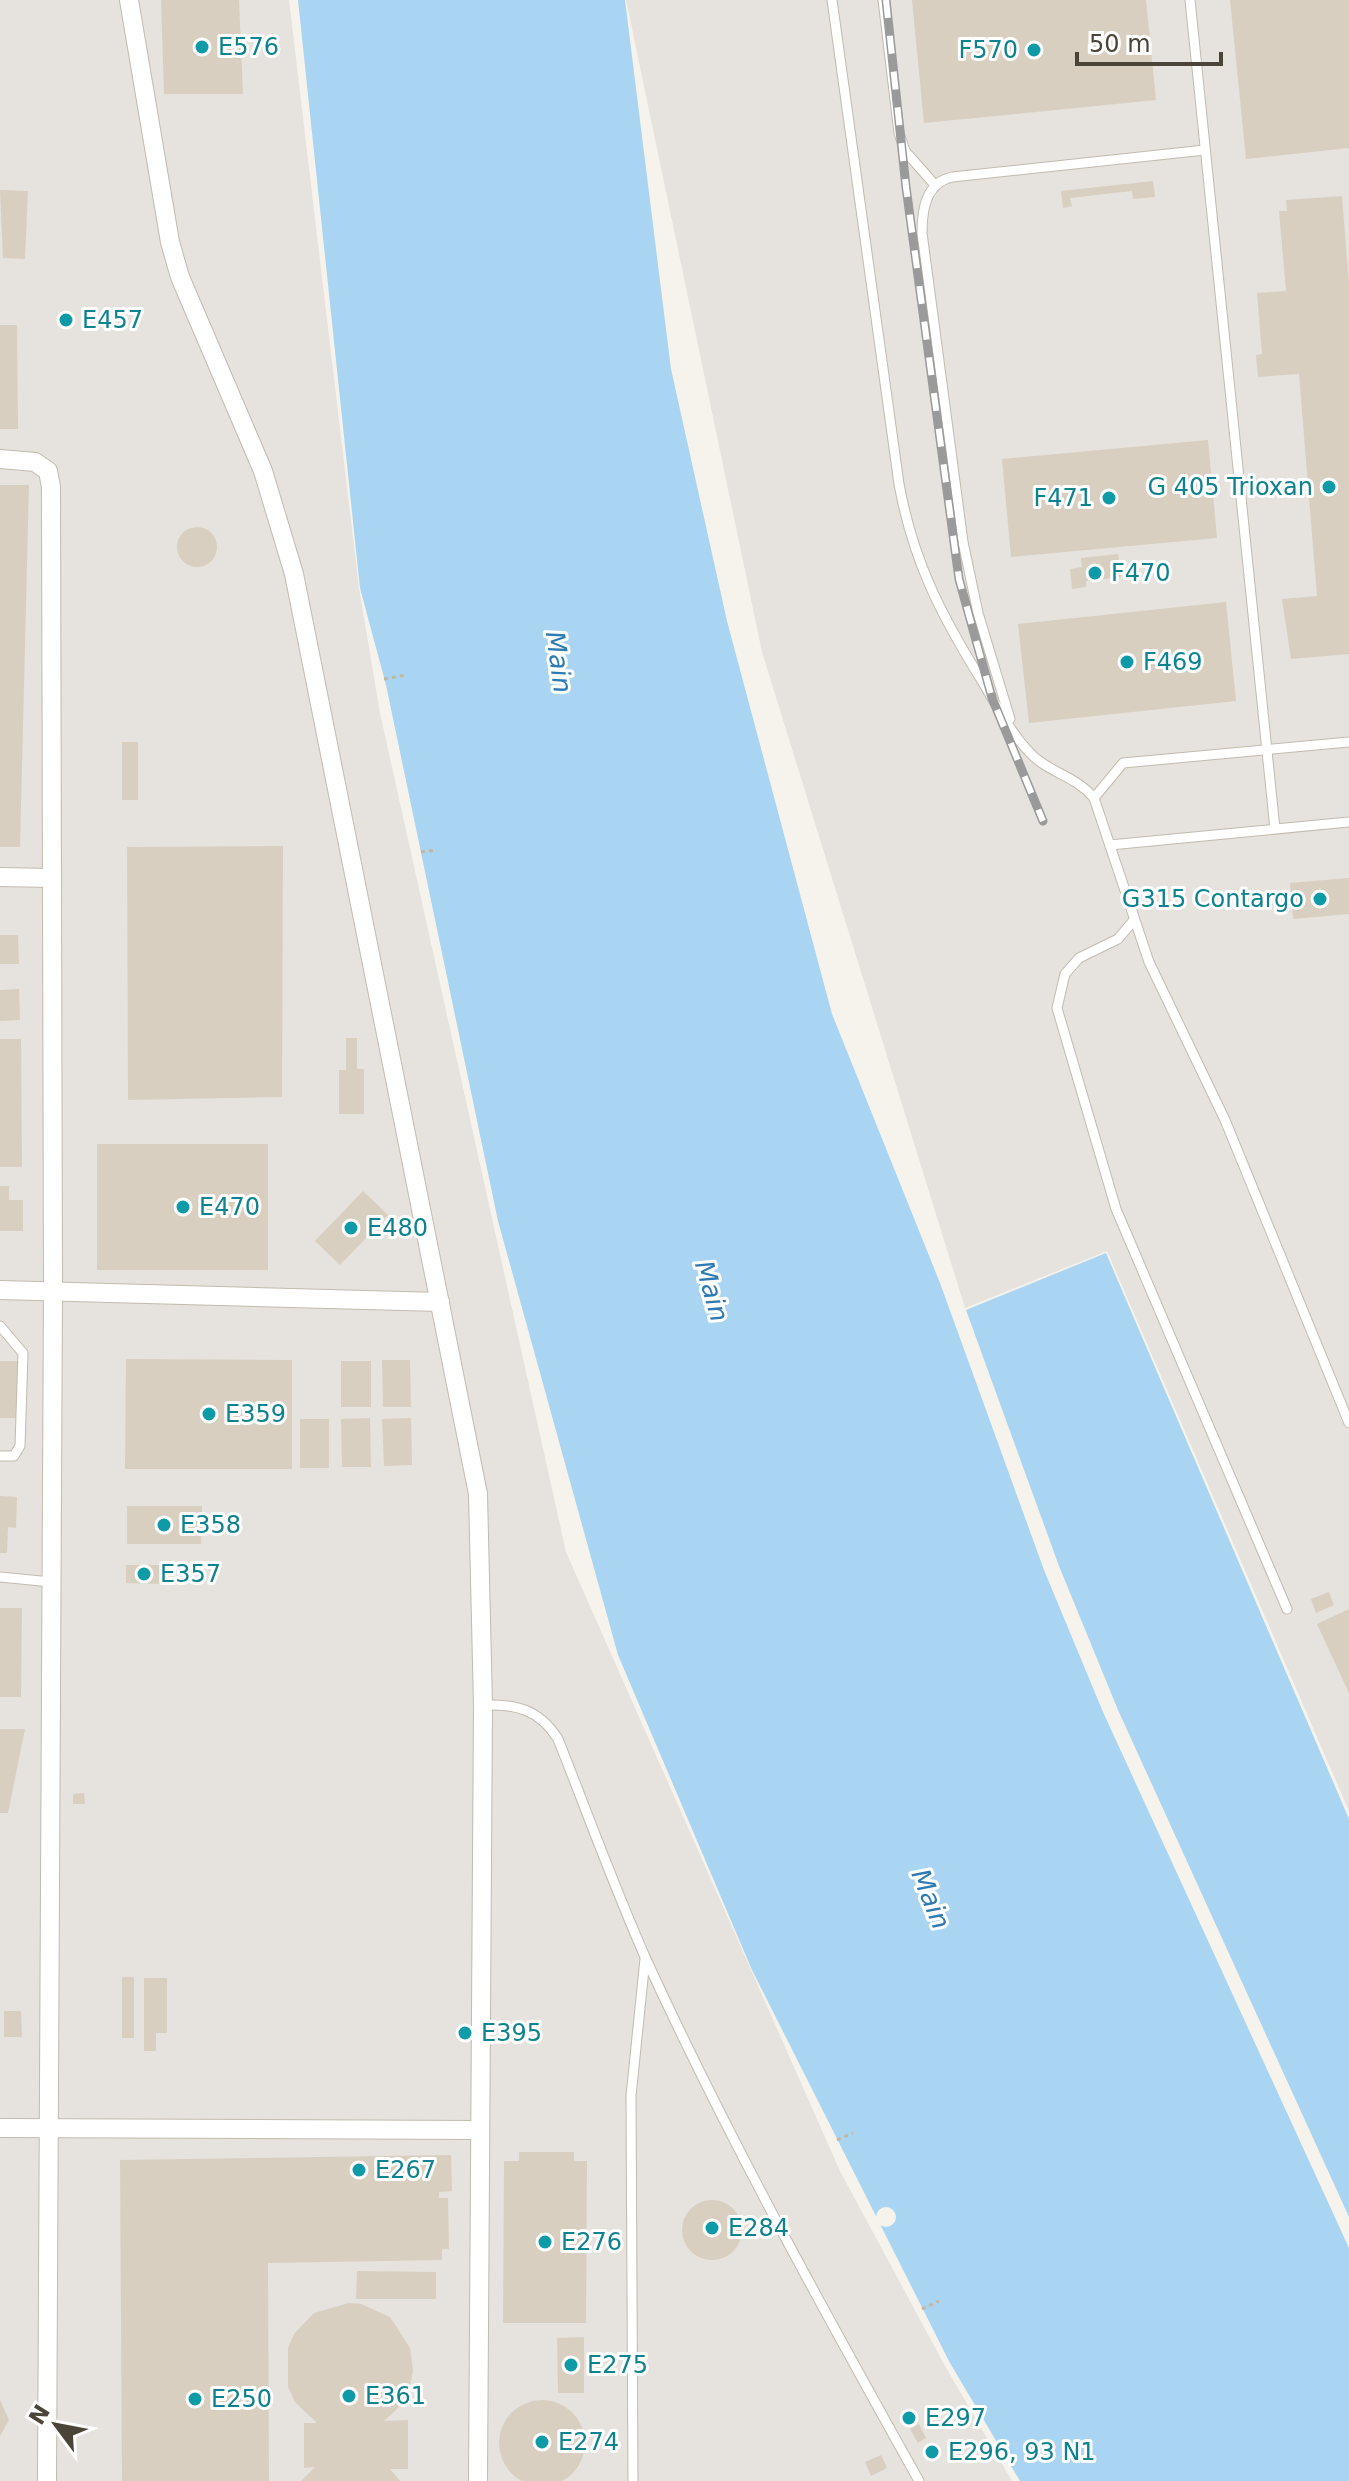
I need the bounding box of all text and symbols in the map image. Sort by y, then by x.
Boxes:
scale bar [1077,16,1221,66]
text: 50 m [1089,30,1151,58]
place label: E576 [218,33,279,61]
place label: F570 [958,36,1018,64]
marker: E576 [193,38,211,56]
marker: F570 [1025,41,1043,59]
place label: E457 [82,306,143,334]
marker: E457 [57,311,75,329]
place label: G 405 Trioxan [1148,473,1313,501]
marker: G 405 Trioxan [1320,478,1338,496]
place label: F471 [1033,484,1093,512]
marker: F471 [1100,489,1118,507]
place label: F470 [1111,559,1171,587]
marker: F470 [1086,564,1104,582]
water label: Main [540,629,578,695]
place label: F469 [1143,648,1203,676]
marker: F469 [1118,653,1136,671]
place label: G315 Contargo [1122,885,1304,913]
marker: G315 Contargo [1311,890,1329,908]
place label: E470 [199,1193,260,1221]
marker: E470 [174,1198,192,1216]
place label: E480 [367,1214,428,1242]
marker: E480 [342,1219,360,1237]
water label: Main [689,1257,735,1325]
place label: E359 [225,1400,286,1428]
marker: E359 [200,1405,218,1423]
place label: E358 [180,1511,241,1539]
marker: E358 [155,1516,173,1534]
place label: E357 [160,1560,221,1588]
marker: E357 [135,1565,153,1583]
water label: Main [905,1865,957,1933]
place label: E395 [481,2019,542,2047]
marker: E395 [456,2024,474,2042]
place label: E267 [375,2156,436,2184]
marker: E267 [350,2161,368,2179]
place label: E284 [728,2214,789,2242]
marker: E284 [703,2219,721,2237]
place label: E276 [561,2228,622,2256]
marker: E276 [536,2233,554,2251]
place label: E275 [587,2351,648,2379]
marker: E275 [562,2356,580,2374]
place label: E361 [365,2382,426,2410]
north arrow [16,2385,96,2465]
place label: E250 [211,2385,272,2413]
marker: E361 [340,2387,358,2405]
marker: E250 [186,2390,204,2408]
text: N [24,2400,55,2429]
place label: E297 [925,2404,986,2432]
marker: E297 [900,2409,918,2427]
place label: E274 [558,2428,619,2456]
marker: E274 [533,2433,551,2451]
place label: E296, 93 N1 [948,2438,1096,2466]
marker: E296, 93 N1 [923,2443,941,2461]

